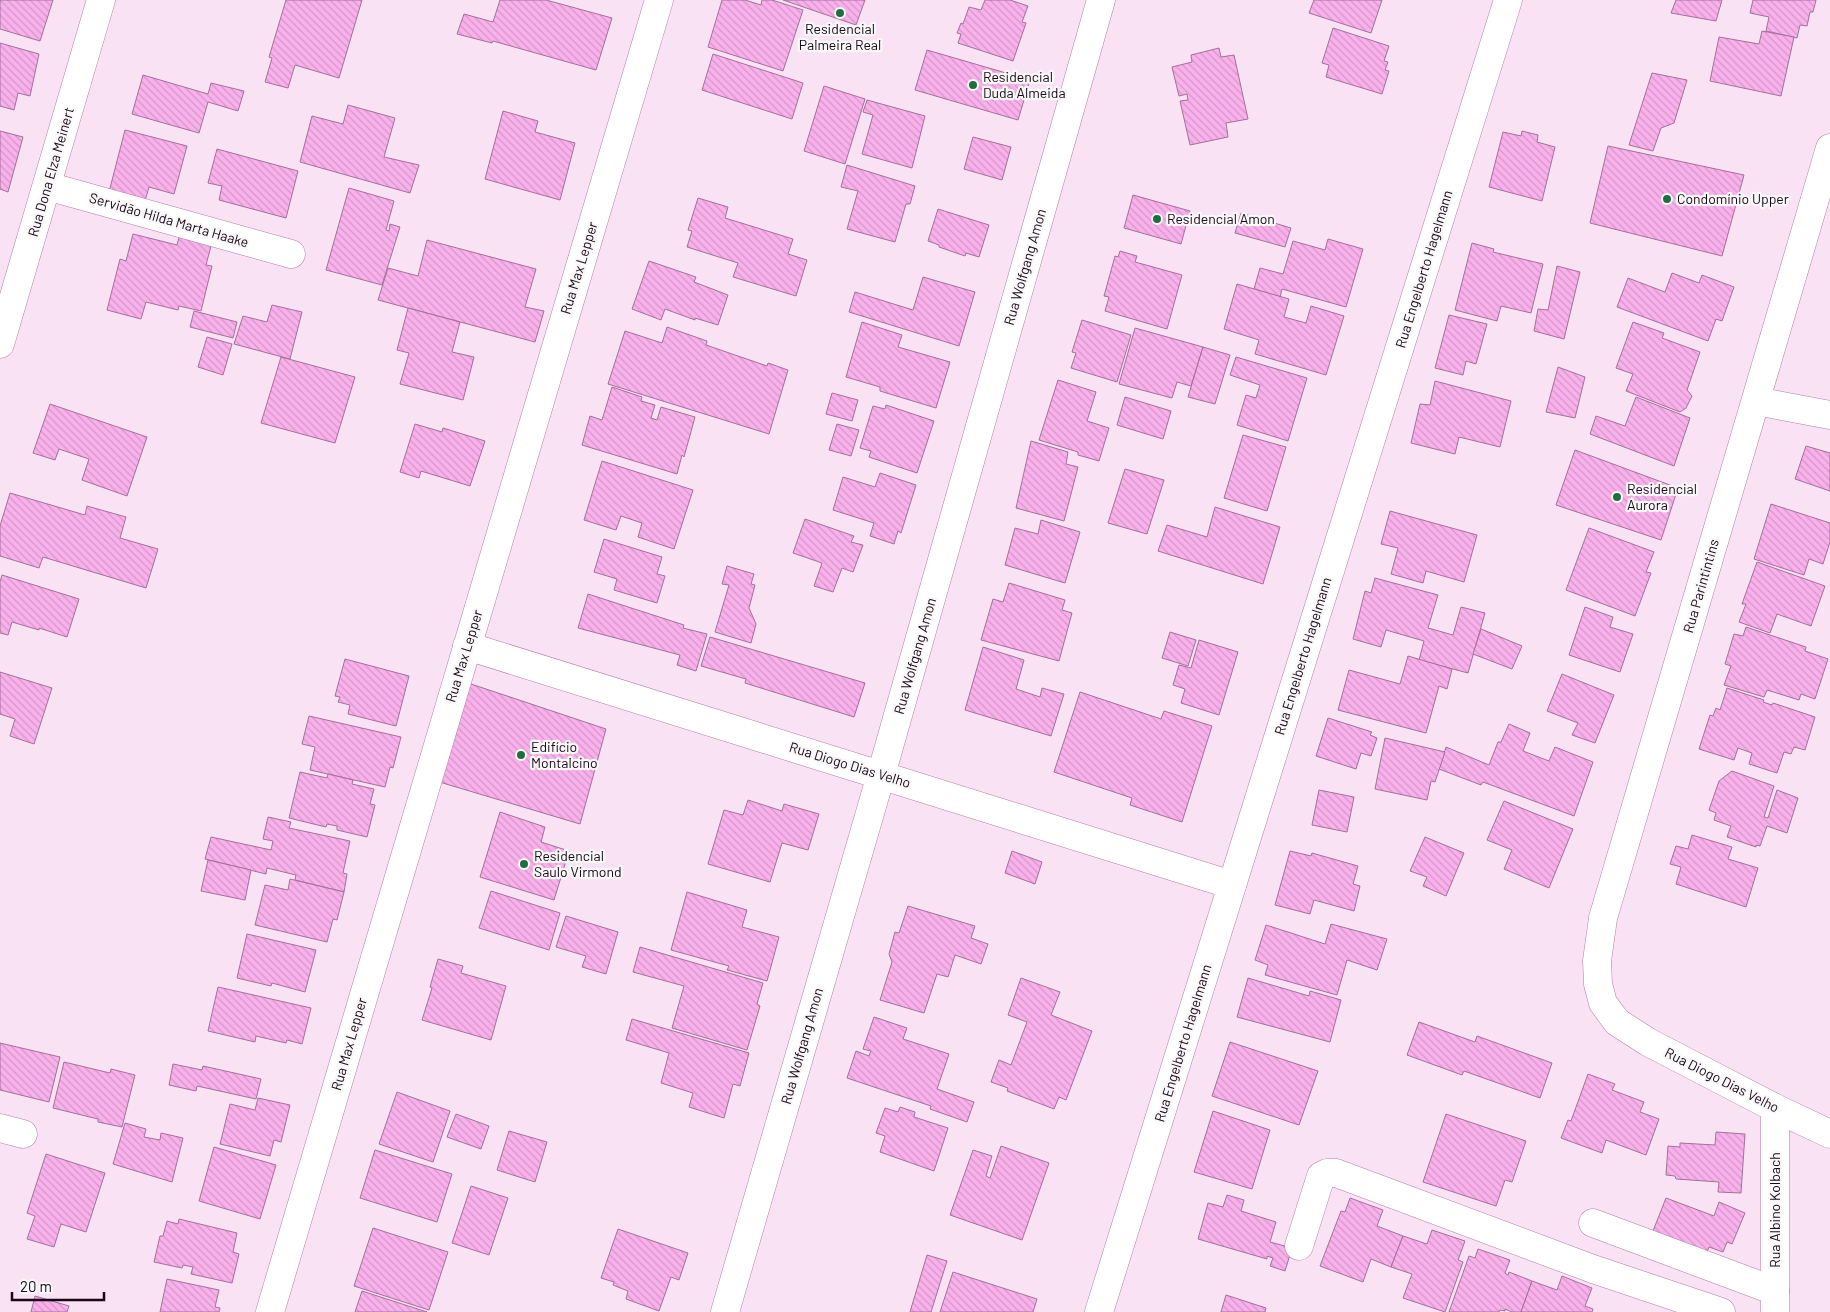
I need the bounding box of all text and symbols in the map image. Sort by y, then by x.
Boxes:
marker: Residencial Palmeira Real [834,7,846,19]
place label: Residencial Palmeira Real [799,20,881,53]
place label: Residencial Duda Almeida [983,68,1066,101]
marker: Residencial Duda Almeida [967,79,979,91]
street label: Rua Dona Elza Meinert [24,105,77,239]
street label: Rua Engelberto Hagelmann [1391,188,1456,350]
street label: Servidão Hilda Marta Haake [87,189,251,250]
place label: Condomínio Upper [1677,190,1789,207]
marker: Condomínio Upper [1661,193,1673,205]
street label: Rua Wolfgang Amon [1000,207,1049,327]
place label: Residencial Amon [1167,210,1275,227]
marker: Residencial Amon [1151,213,1163,225]
street label: Rua Max Lepper [556,219,601,316]
place label: Residencial Aurora [1627,480,1697,513]
marker: Residencial Aurora [1611,491,1623,503]
street label: Rua Parintintins [1679,537,1722,635]
street label: Rua Engelberto Hagelmann [1270,575,1335,737]
street label: Rua Wolfgang Amon [890,596,939,716]
street label: Rua Max Lepper [441,607,486,704]
place label: Edifício Montalcino [531,738,598,771]
street label: Rua Diogo Dias Velho [787,738,913,791]
marker: Edifício Montalcino [515,749,527,761]
place label: Residencial Saulo Virmond [534,847,622,880]
marker: Residencial Saulo Virmond [518,858,530,870]
street label: Rua Engelberto Hagelmann [1150,962,1215,1124]
street label: Rua Wolfgang Amon [777,986,826,1106]
street label: Rua Max Lepper [327,995,370,1092]
street label: Rua Diogo Dias Velho [1662,1043,1782,1116]
street label: Rua Albino Kolbach [1766,1152,1783,1268]
scale bar [12,1270,105,1302]
text: 20 m [20,1277,52,1295]

